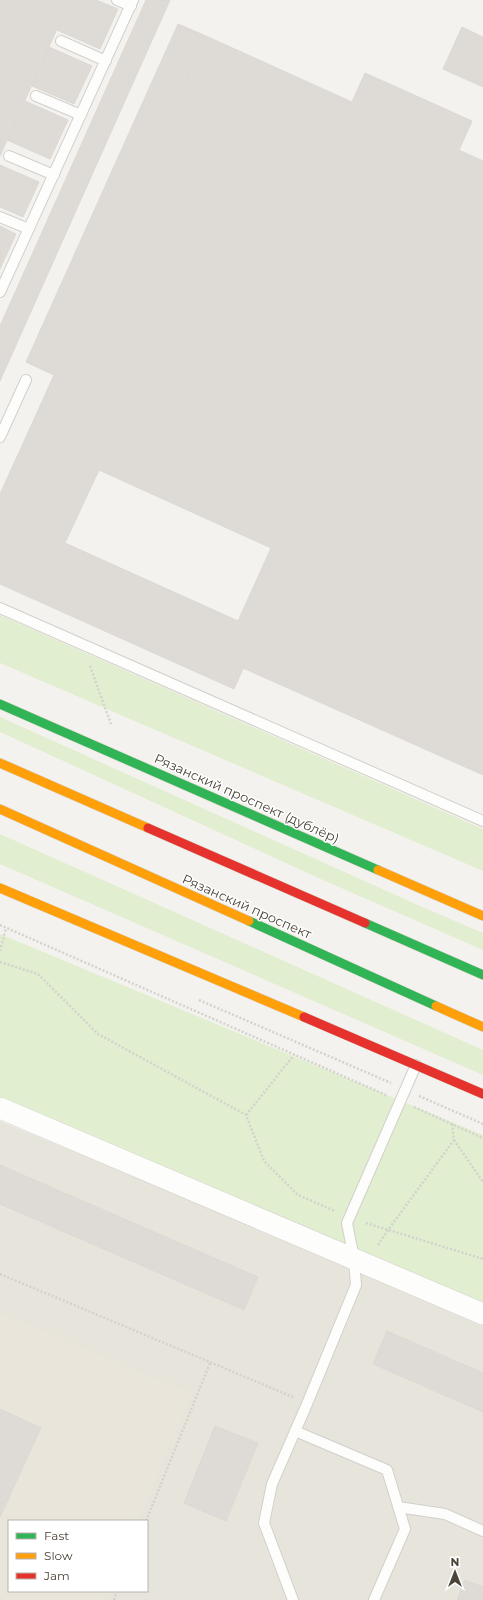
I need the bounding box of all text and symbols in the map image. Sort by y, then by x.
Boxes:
street label: Рязанский проспект (дублёр) [152,750,342,846]
street label: Рязанский проспект [180,870,315,942]
legend [8,1520,148,1592]
text: Fast [44,1528,69,1543]
text: Slow [44,1548,73,1563]
north arrow [435,1552,475,1592]
text: N [451,1555,459,1569]
text: Jam [43,1568,70,1583]

